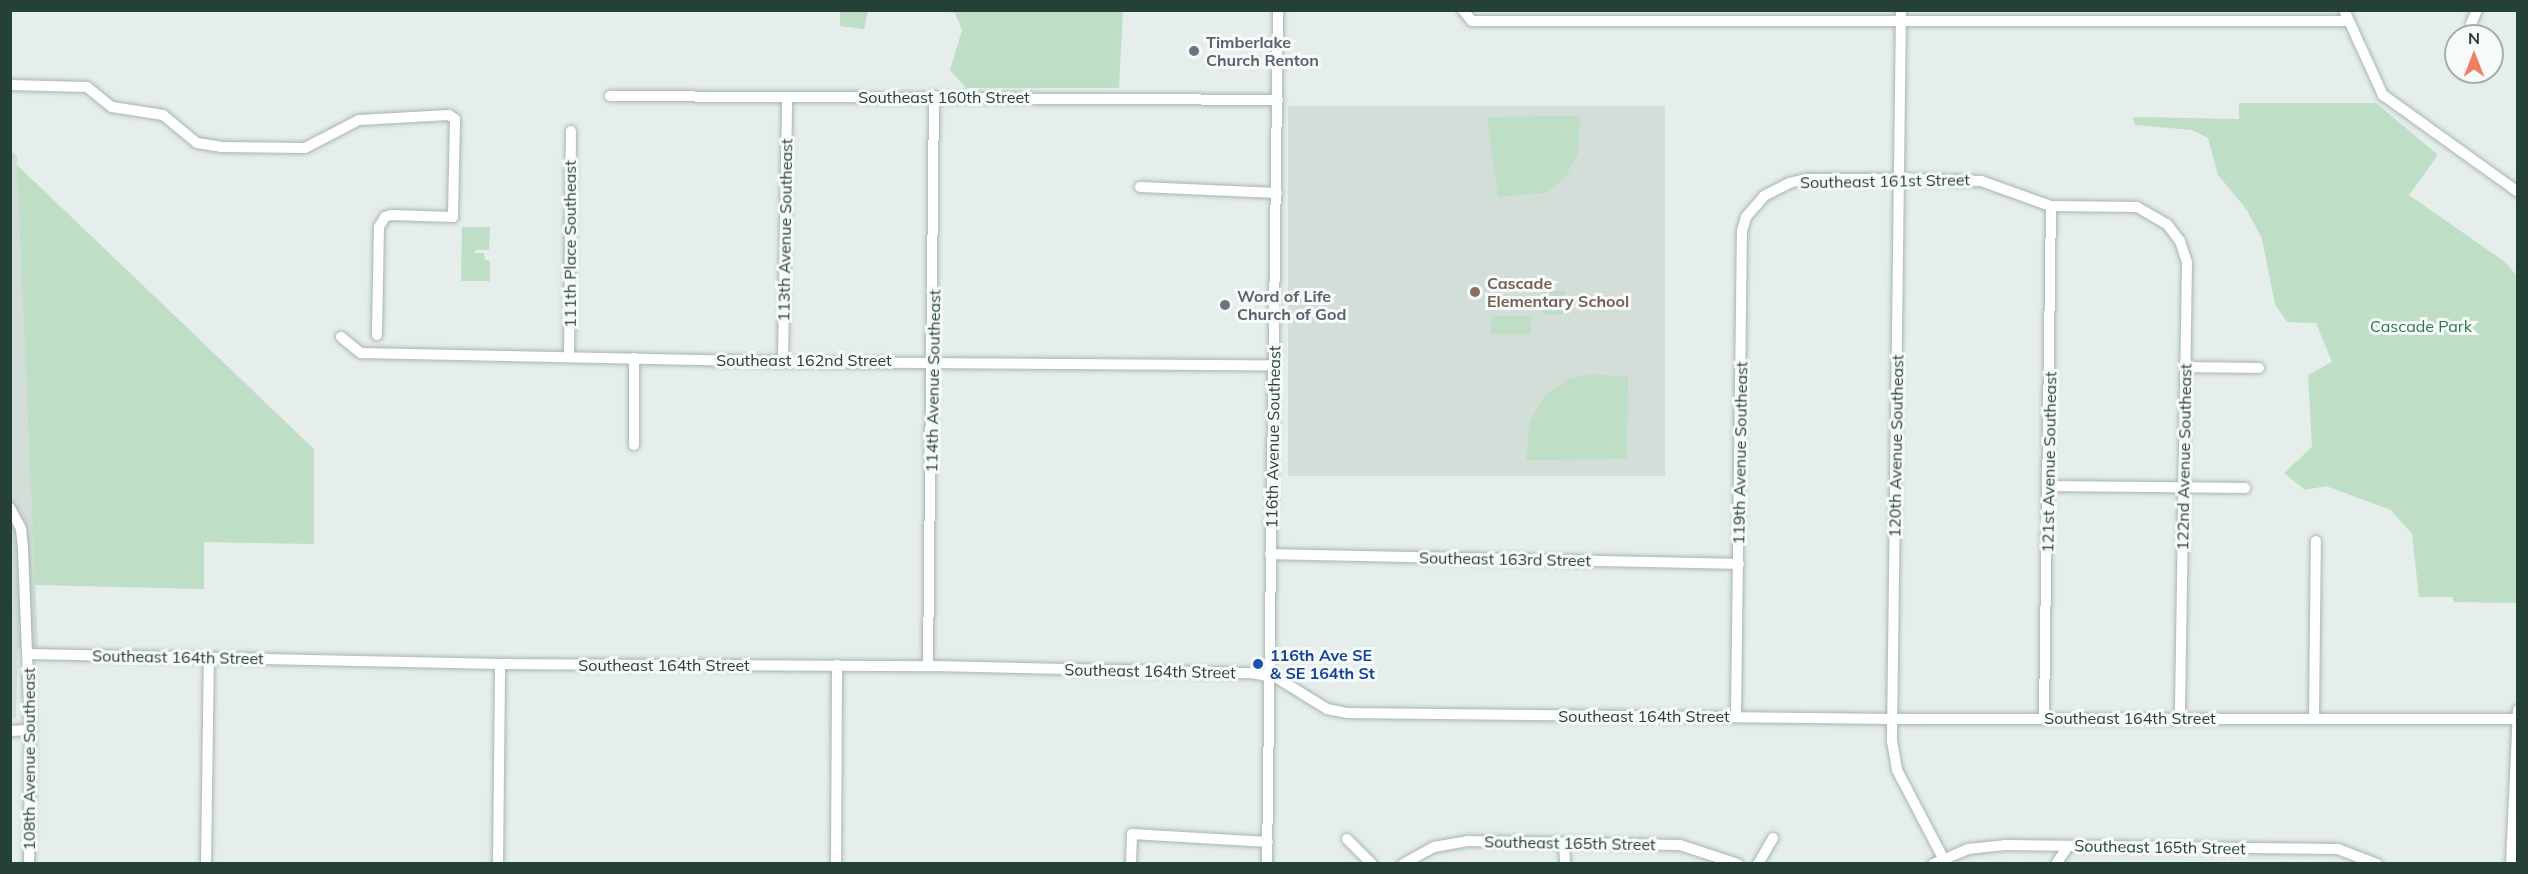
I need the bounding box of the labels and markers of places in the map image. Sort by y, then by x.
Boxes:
place label: Timberlake Church Renton [1206,32,1319,70]
marker: Timberlake Church Renton [1187,44,1201,58]
place label: Cascade Elementary School [1487,273,1629,311]
marker: Cascade Elementary School [1468,285,1482,299]
place label: Word of Life Church of God [1237,286,1346,324]
marker: Word of Life Church of God [1218,298,1232,312]
place label: 116th Ave SE & SE 164th St [1270,645,1375,683]
marker: 116th Ave SE & SE 164th St [1251,657,1265,671]

